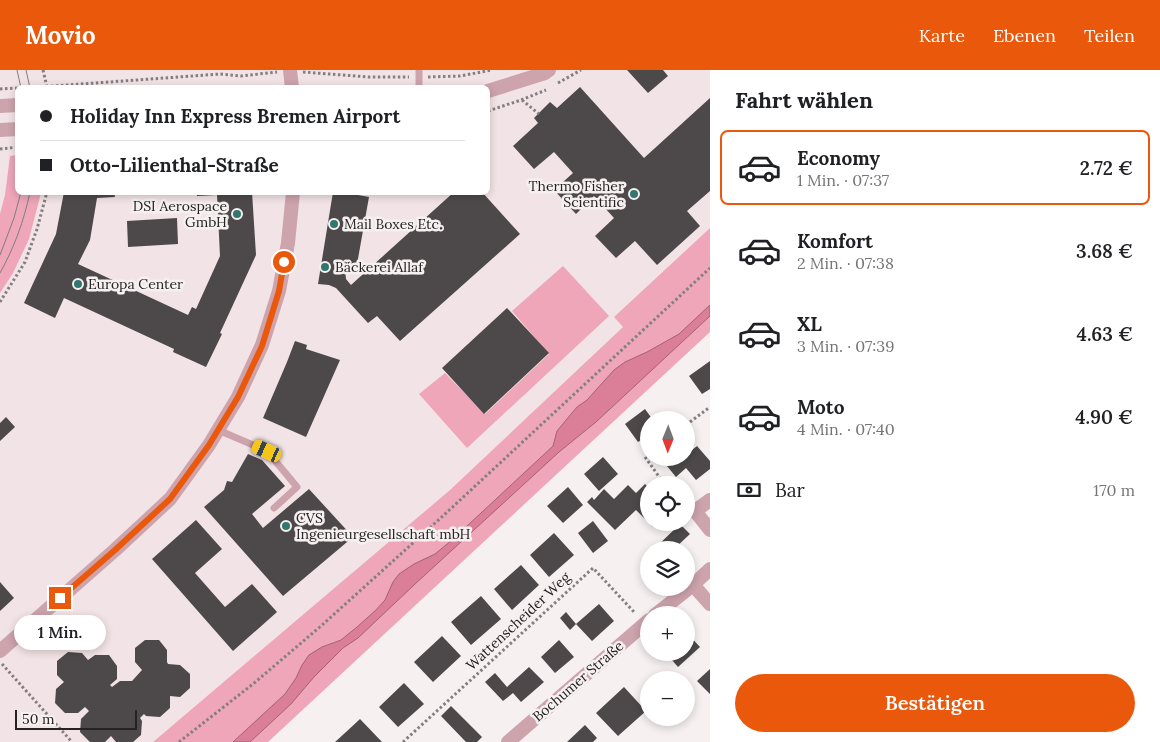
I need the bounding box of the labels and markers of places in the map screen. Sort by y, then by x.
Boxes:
place label: Thermo Fisher Scientific [529,177,624,211]
marker: Thermo Fisher Scientific [628,188,640,200]
place label: DSI Aerospace GmbH [133,197,227,231]
marker: DSI Aerospace GmbH [231,208,243,220]
place label: Mail Boxes Etc. [344,215,442,233]
marker: Mail Boxes Etc. [328,218,340,230]
place label: Bäckerei Allaf [335,258,424,276]
marker: Bäckerei Allaf [319,261,331,273]
place label: Europa Center [88,275,183,293]
marker: Europa Center [72,278,84,290]
place label: CVS Ingenieurgesellschaft mbH [296,509,471,543]
marker: CVS Ingenieurgesellschaft mbH [280,520,292,532]

